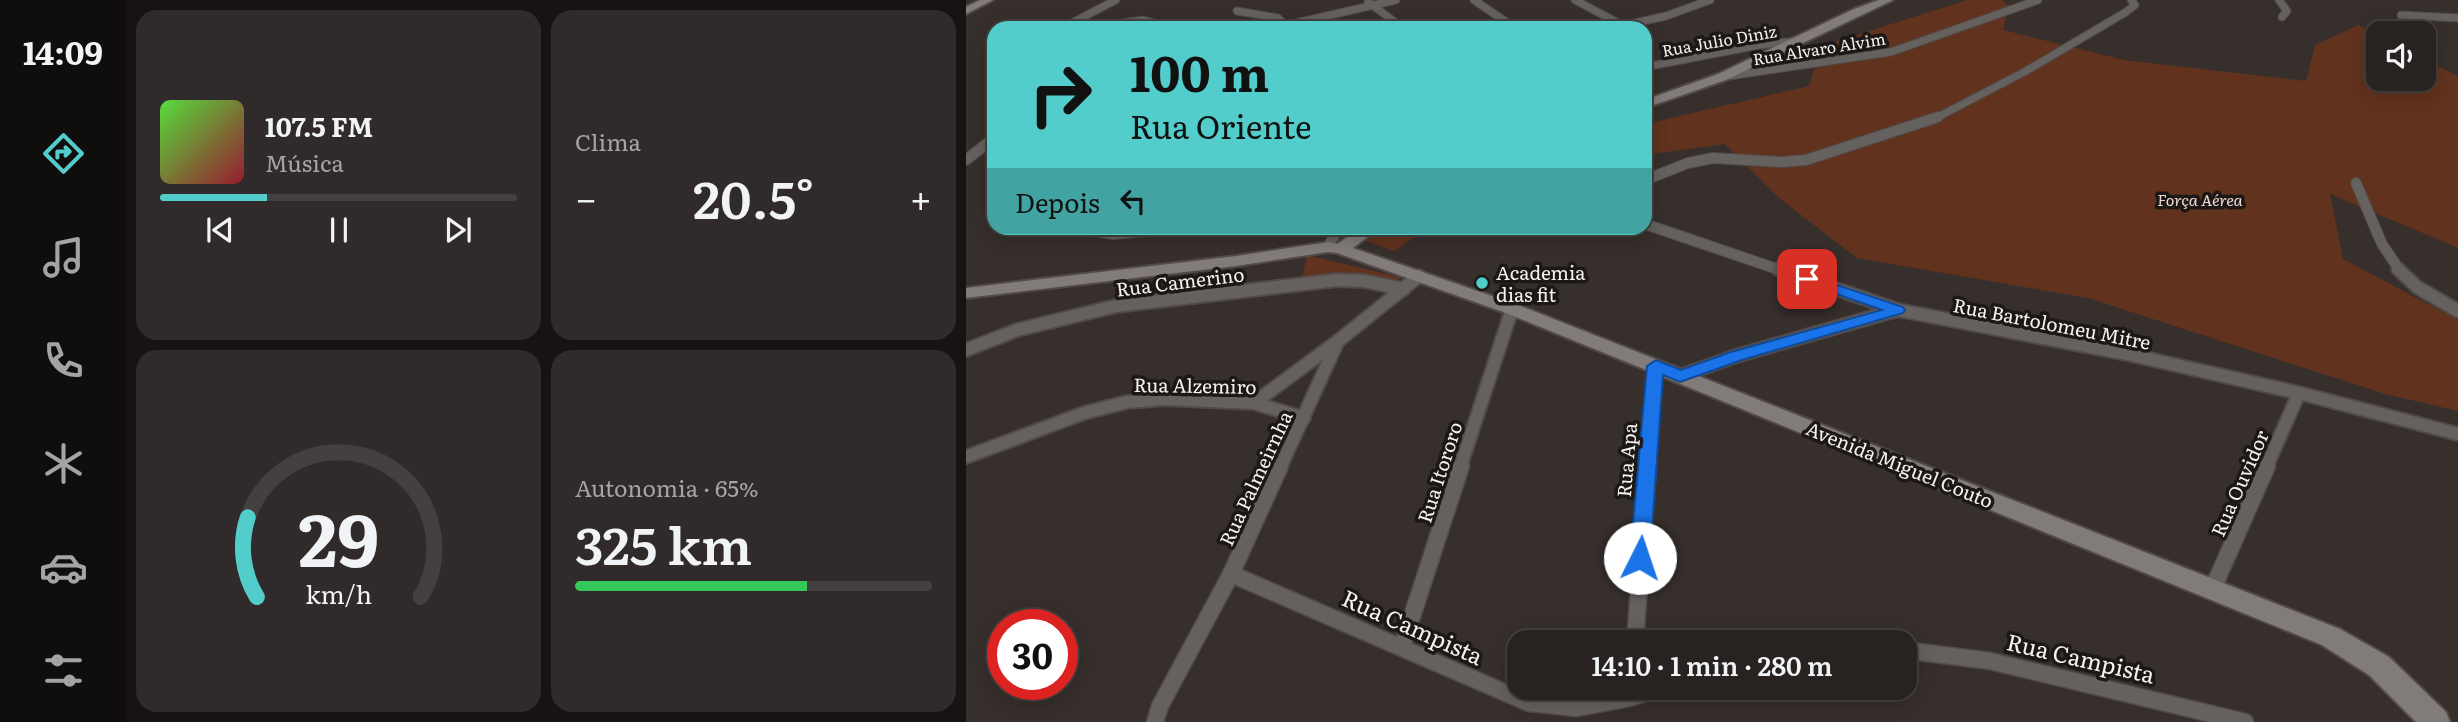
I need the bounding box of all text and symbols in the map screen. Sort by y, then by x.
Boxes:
street label: Rua Julio Diniz [1660,18,1778,62]
map controls [2366,21,2436,91]
button: sound [2366,21,2436,91]
street label: Rua Alvaro Alvim [1751,26,1888,70]
text: 14:09 [23,27,103,75]
text: 100 m [1130,34,1269,107]
icon: right [1015,49,1106,140]
text: Rua Oriente [1130,101,1312,149]
text: 107.5 FM [265,106,373,145]
text: Clima [575,124,641,158]
icon: directions [39,129,88,178]
text: Música [265,145,344,179]
text: 20.5° [693,158,814,235]
text: − [575,168,597,225]
text: + [910,168,932,225]
text: Depois [1015,182,1100,221]
icon: left [1114,182,1152,220]
park label: Força Aérea [2157,187,2244,211]
icon: previous [201,211,239,249]
icon: pause [320,211,358,249]
icon: next [439,211,477,249]
icon: music [39,233,88,282]
pin [1777,249,1837,309]
place label: Academia dias fit [1496,258,1586,308]
street label: Rua Camerino [1114,259,1246,303]
icon: arrive [1788,260,1826,298]
marker: Academia dias fit [1474,275,1490,291]
street label: Rua Bartolomeu Mitre [1951,290,2153,356]
icon: phone [39,336,88,385]
street label: Rua Alzemiro [1133,370,1257,400]
street label: Rua Palmeirnha [1211,405,1299,550]
street label: Avenida Miguel Couto [1802,414,1998,514]
street label: Rua Itororo [1410,418,1468,526]
street label: Rua Apa [1609,421,1643,498]
street label: Rua Ouvidor [2203,425,2275,541]
icon: climate [39,439,88,488]
text: Autonomia · 65% [575,470,759,504]
text: 29 [298,481,379,589]
text: 325 km [575,504,752,581]
position arrow [1603,521,1677,595]
icon: car [39,543,88,592]
text: km/h [305,575,372,612]
street label: Rua Campista [1337,580,1489,672]
speed limit sign: 30 [987,609,1078,700]
street label: Rua Campista [2004,623,2159,691]
text: 14:10 · 1 min · 280 m [1591,645,1833,684]
icon: filters [39,646,88,695]

